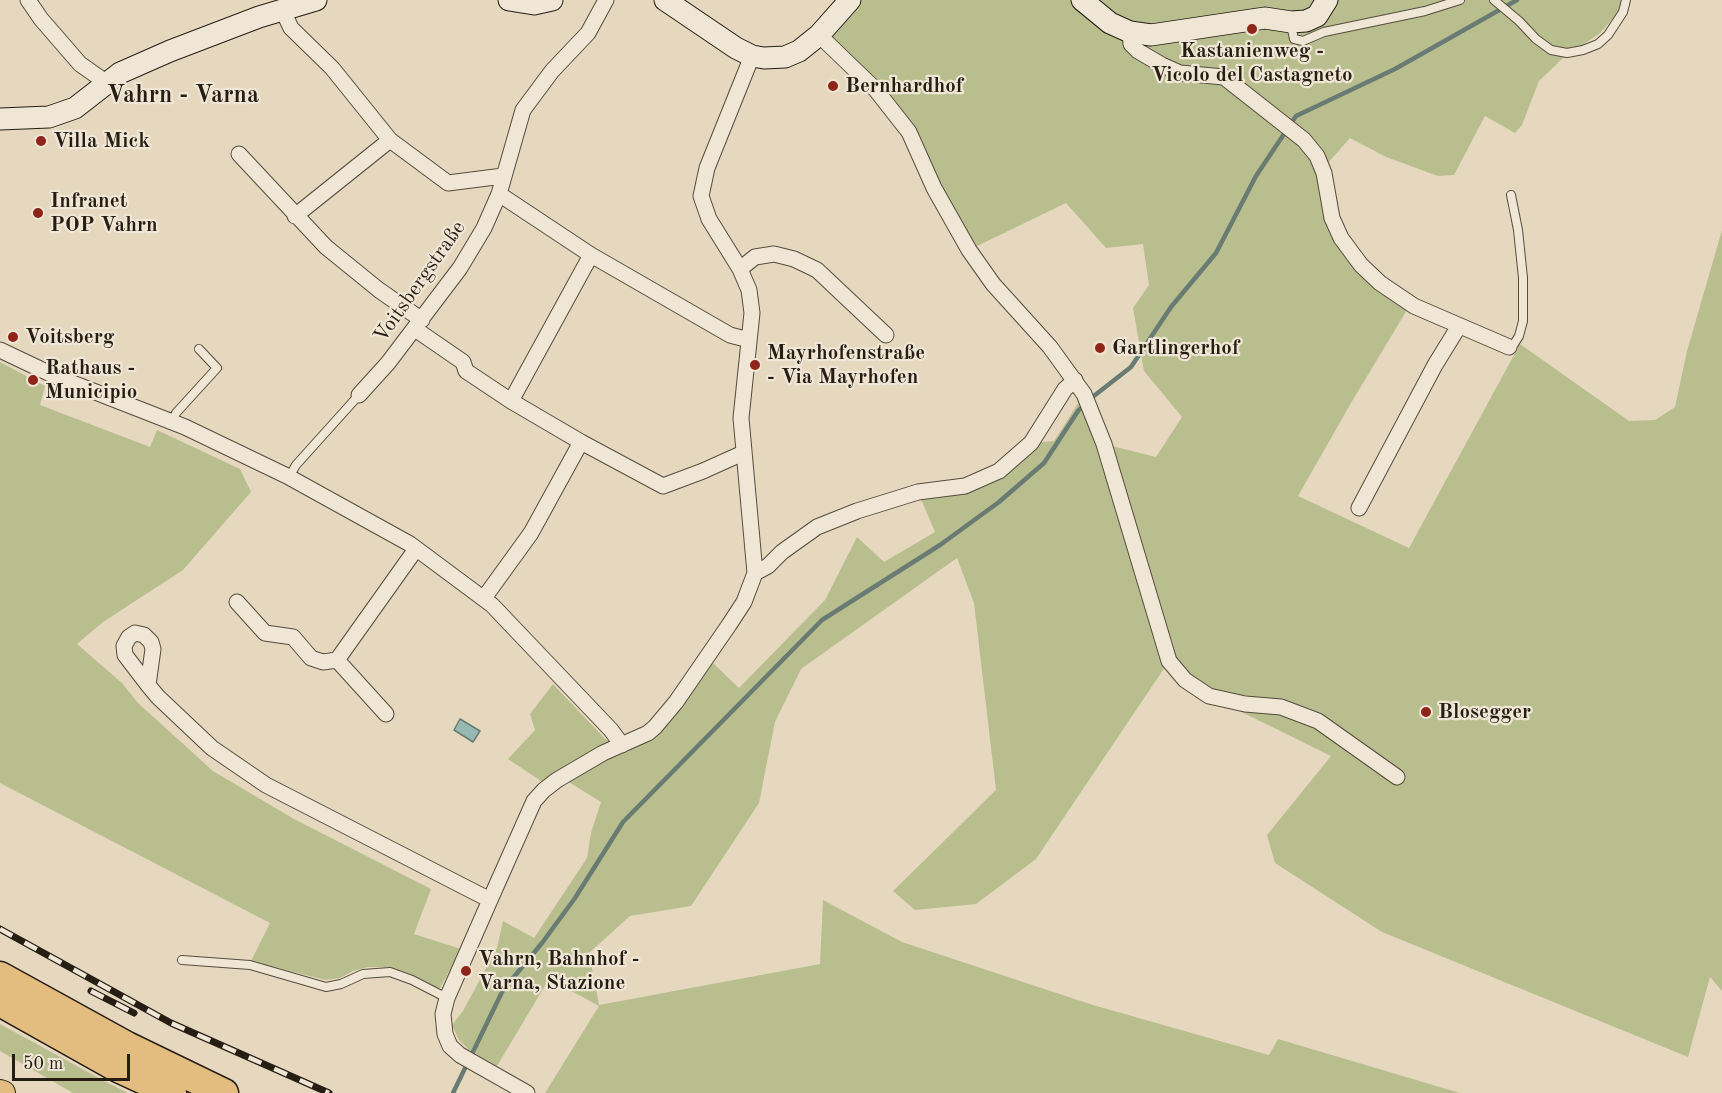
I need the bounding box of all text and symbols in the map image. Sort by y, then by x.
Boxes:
marker: Kastanienweg - Vicolo del Castagneto [1245,22,1259,36]
place label: Kastanienweg - Vicolo del Castagneto [1151,38,1353,88]
place label: Bernhardhof [845,73,963,99]
marker: Bernhardhof [826,79,840,93]
district label: Vahrn - Varna [107,82,259,110]
place label: Villa Mick [53,128,150,154]
marker: Villa Mick [34,134,48,148]
place label: Infranet POP Vahrn [50,188,158,238]
marker: Infranet POP Vahrn [31,206,45,220]
street label: Voitsbergstraße [369,216,471,348]
place label: Voitsberg [25,324,114,350]
marker: Voitsberg [6,330,20,344]
place label: Gartlingerhof [1112,335,1239,361]
place label: Mayrhofenstraße - Via Mayrhofen [767,340,925,390]
marker: Gartlingerhof [1093,341,1107,355]
place label: Rathaus - Municipio [45,355,137,405]
marker: Mayrhofenstraße - Via Mayrhofen [748,358,762,372]
marker: Rathaus - Municipio [26,373,40,387]
place label: Blosegger [1438,699,1531,725]
marker: Blosegger [1419,705,1433,719]
place label: Vahrn, Bahnhof - Varna, Stazione [478,946,640,996]
marker: Vahrn, Bahnhof - Varna, Stazione [459,964,473,978]
scale bar [15,1042,134,1080]
text: 50 m [23,1055,63,1073]

